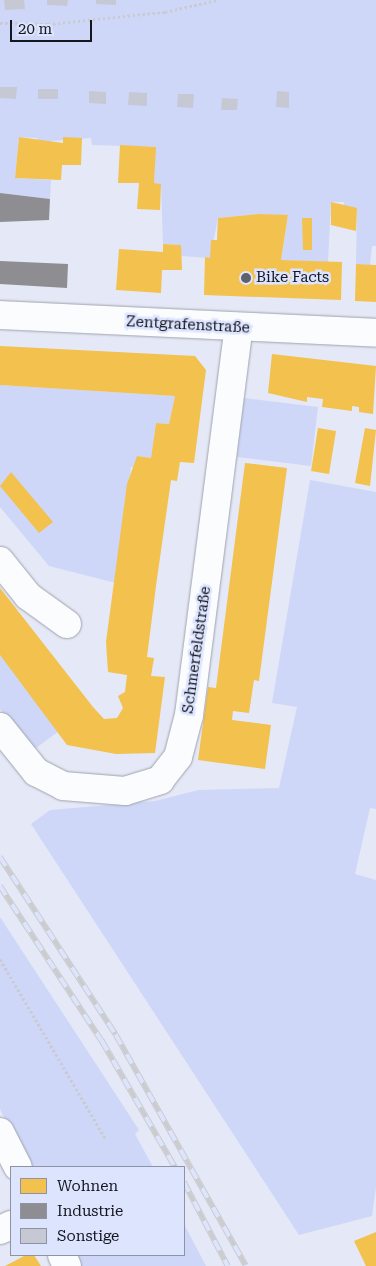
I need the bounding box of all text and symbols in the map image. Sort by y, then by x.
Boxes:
scale bar [12,10,95,42]
text: 20 m [18,20,52,38]
place label: Bike Facts [256,269,329,287]
marker: Bike Facts [240,272,252,284]
street label: Zentgrafenstraße [126,313,250,337]
street label: Schmerfeldstraße [179,585,215,715]
legend [10,1166,185,1256]
text: Wohnen [57,1177,118,1195]
text: Industrie [57,1202,123,1220]
text: Sonstige [57,1227,119,1245]

